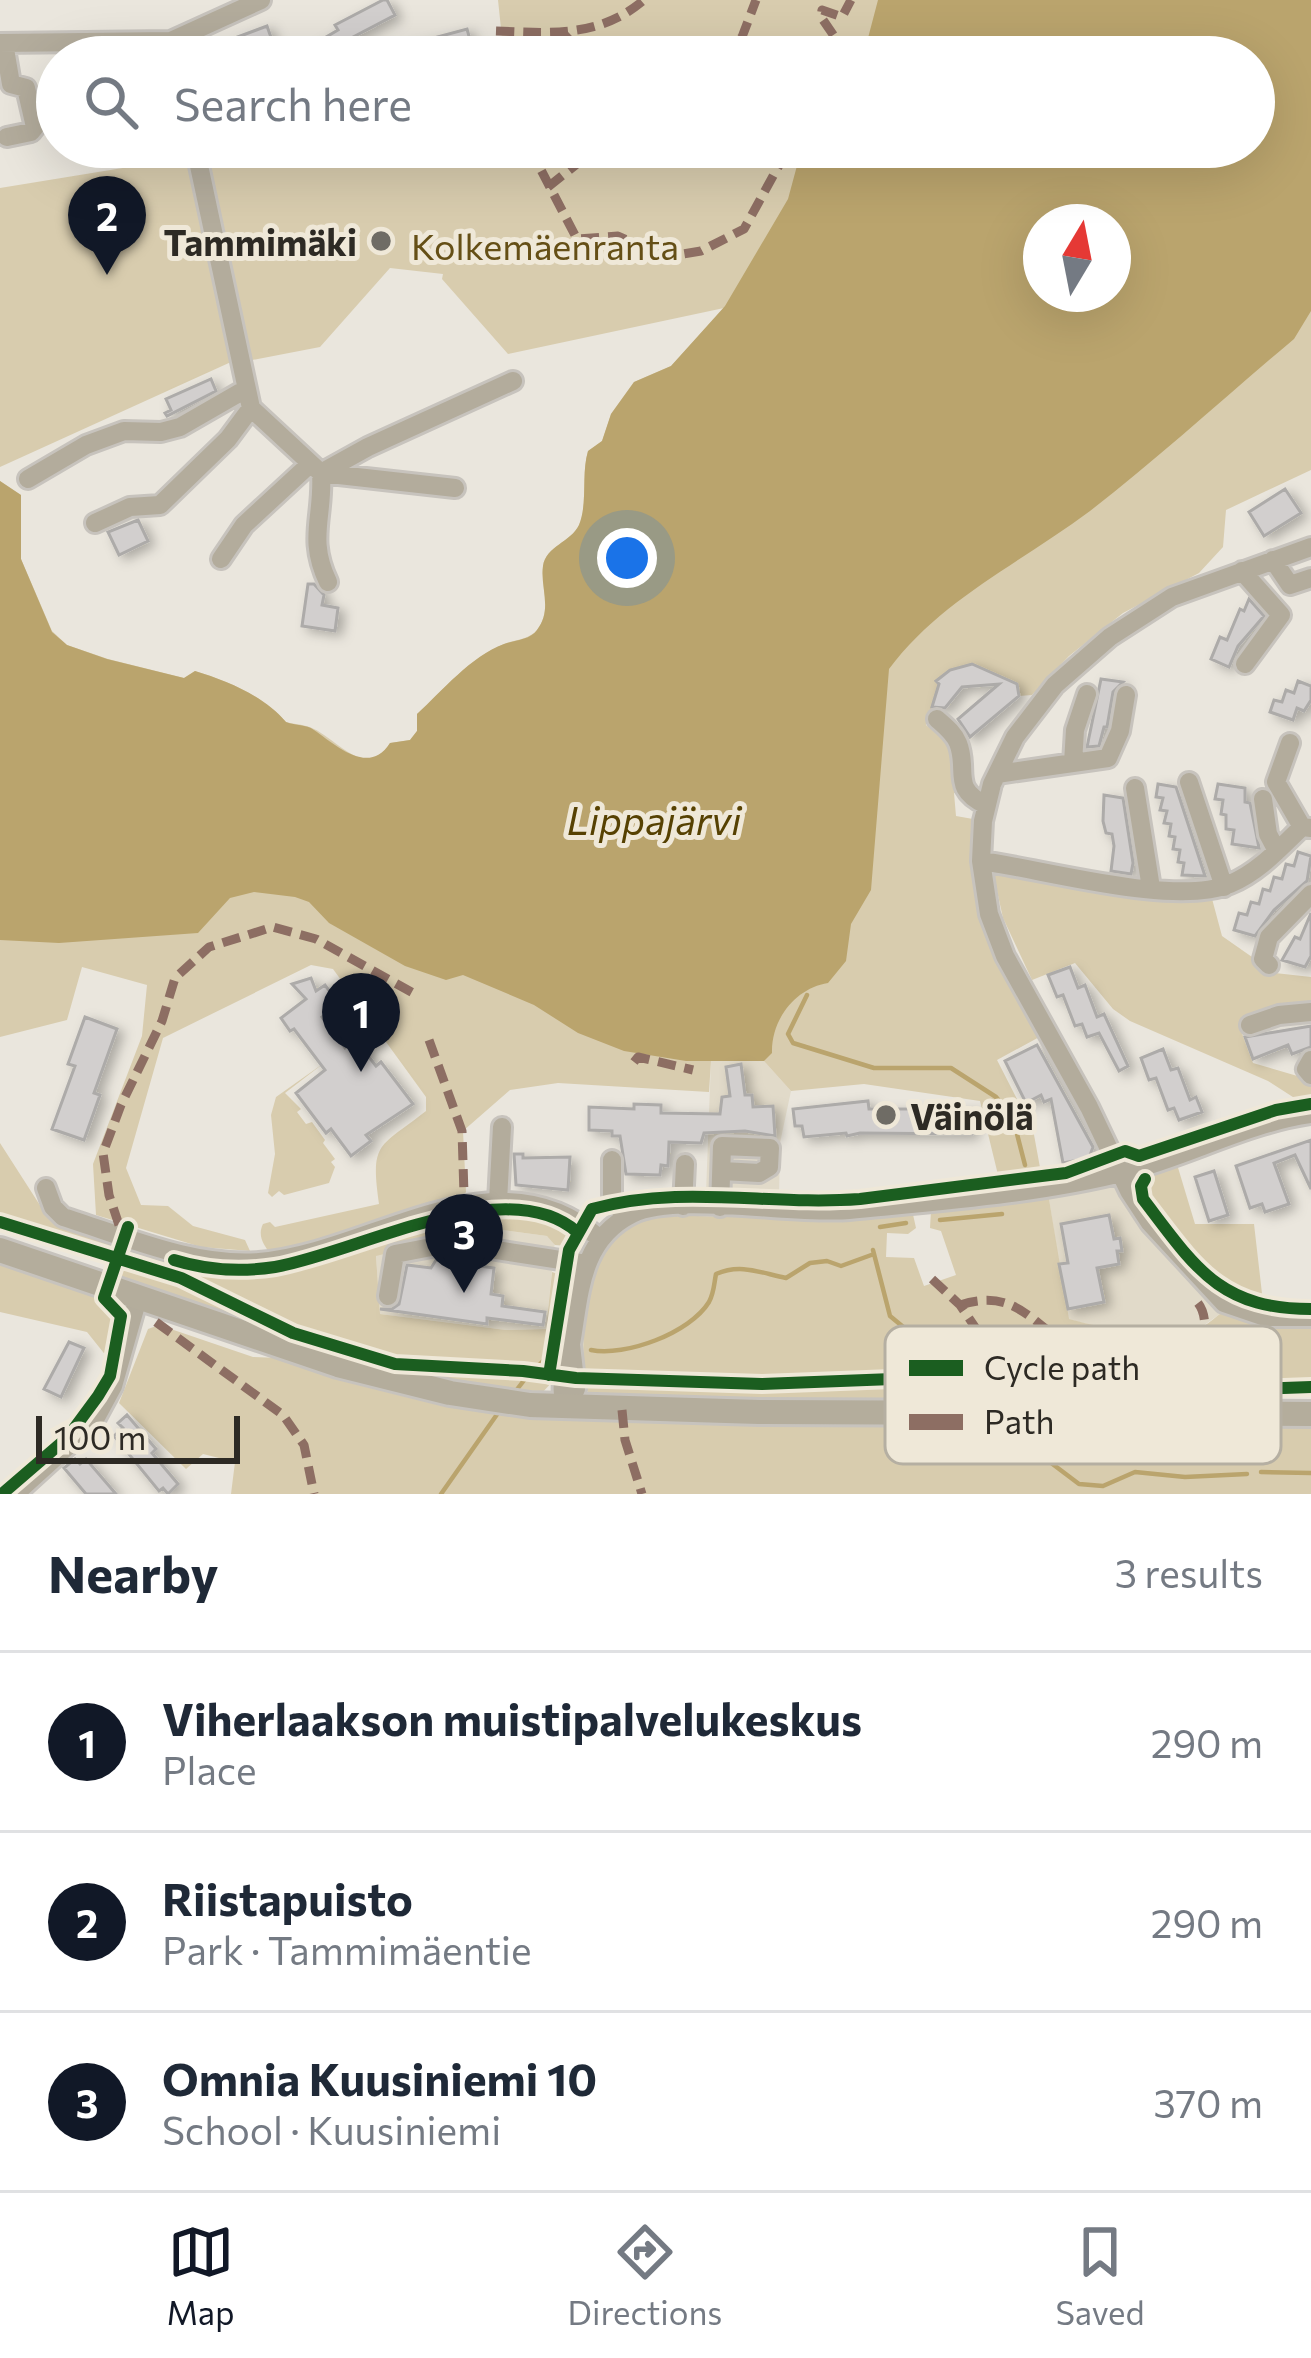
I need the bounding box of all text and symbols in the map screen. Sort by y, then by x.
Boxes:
search box [36,36,1275,168]
icon: search [78,69,144,135]
text: Search here [174,75,412,130]
pin: 2 [68,176,146,275]
north arrow [1023,204,1131,312]
place label: Tammimäki [164,219,357,263]
park label: Kolkemäenranta [411,223,679,267]
marker: Tammimäki [368,228,394,254]
your location [597,528,657,588]
water label: Lippajärvi [567,795,743,843]
pin: 1 [322,973,400,1072]
place label: Väinölä [910,1093,1033,1137]
marker: Väinölä [873,1102,899,1128]
pin: 3 [425,1194,503,1293]
legend [885,1326,1281,1464]
text: Cycle path [984,1346,1140,1387]
text: Path [984,1400,1054,1441]
scale bar [36,1410,240,1463]
text: 100 m [54,1416,146,1457]
text: Nearby [48,1541,218,1604]
text: 3 results [1115,1548,1263,1596]
text: Viherlaakson muistipalvelukeskus [162,1690,862,1745]
text: 1 [78,1718,96,1766]
text: 290 m [1151,1718,1263,1766]
text: Place [162,1745,257,1793]
text: Riistapuisto [162,1870,413,1925]
text: 2 [76,1898,98,1946]
text: 290 m [1151,1898,1263,1946]
text: Park · Tammimäentie [162,1925,532,1973]
text: Omnia Kuusiniemi 10 [162,2050,597,2105]
text: 3 [76,2078,98,2126]
text: 370 m [1153,2078,1263,2126]
text: School · Kuusiniemi [162,2105,501,2153]
tab: Map [167,2219,235,2332]
tab: Directions [568,2219,722,2332]
tab: Saved [1055,2219,1144,2332]

